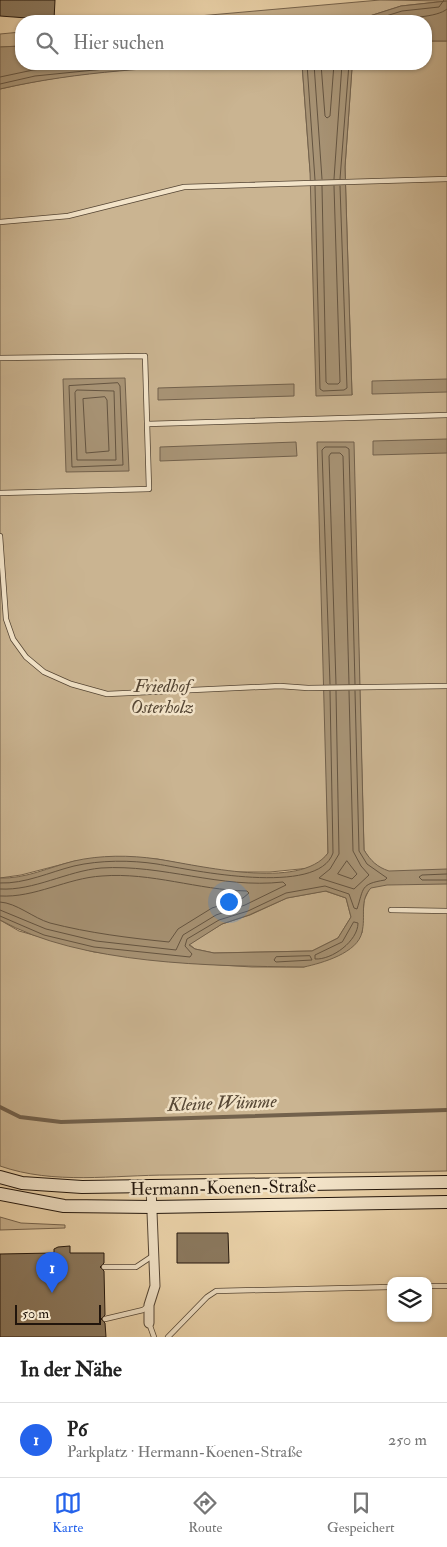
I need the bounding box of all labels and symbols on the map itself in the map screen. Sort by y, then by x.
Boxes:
park label: Friedhof Osterholz [130,675,195,719]
your location [216,889,242,915]
water label: Kleine Wümme [166,1089,278,1117]
street label: Hermann-Koenen-Straße [130,1175,316,1201]
pin: 1 [36,1252,68,1293]
scale bar [15,1302,101,1325]

